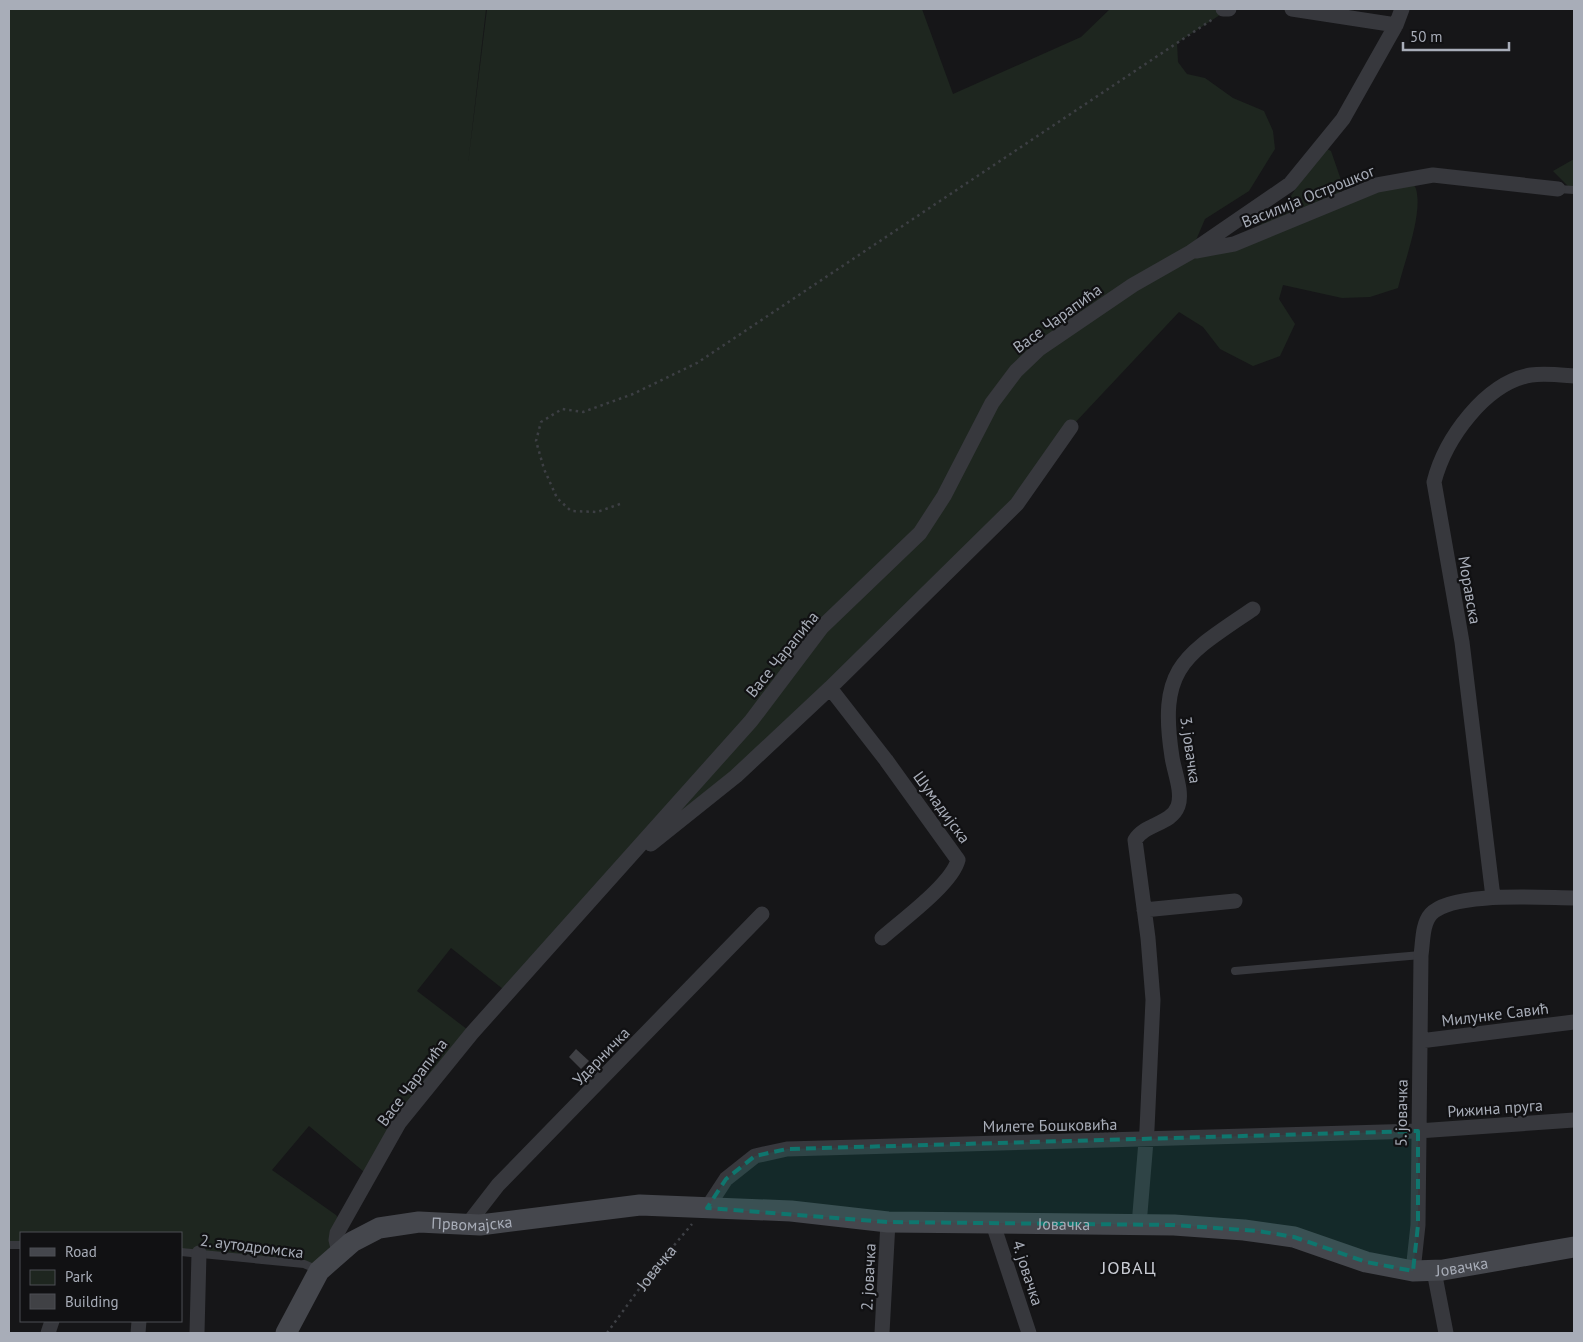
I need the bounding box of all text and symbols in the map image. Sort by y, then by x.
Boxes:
scale bar [1403,20,1509,52]
text: 50 m [1410,27,1443,46]
street label: Василија Острошког [1239,160,1378,232]
street label: Васе Чарапића [1009,279,1105,357]
street label: Моравска [1454,554,1486,626]
street label: Васе Чарапића [741,607,823,701]
street label: 3. јовачка [1176,715,1206,785]
street label: Шумадијска [909,767,975,847]
street label: Милунке Савић [1440,997,1550,1031]
street label: Ударничка [568,1023,634,1089]
street label: Васе Чарапића [372,1034,452,1130]
street label: 5. јовачка [1390,1079,1412,1147]
street label: Рижина пруга [1447,1095,1543,1121]
street label: Милете Бошковића [982,1114,1118,1136]
street label: Првомајска [431,1211,513,1235]
street label: Јовачка [1037,1214,1090,1234]
street label: 2. аутодромска [199,1230,305,1262]
legend [20,1232,182,1322]
street label: 4. јовачка [1008,1238,1048,1308]
street label: Јовачка [631,1241,680,1295]
text: Road [65,1242,97,1261]
street label: 2. јовачка [856,1243,880,1311]
street label: Јовачка [1435,1252,1489,1280]
district label: ЈОВАЦ [1100,1256,1157,1279]
text: Park [65,1267,93,1286]
text: Building [65,1292,119,1311]

